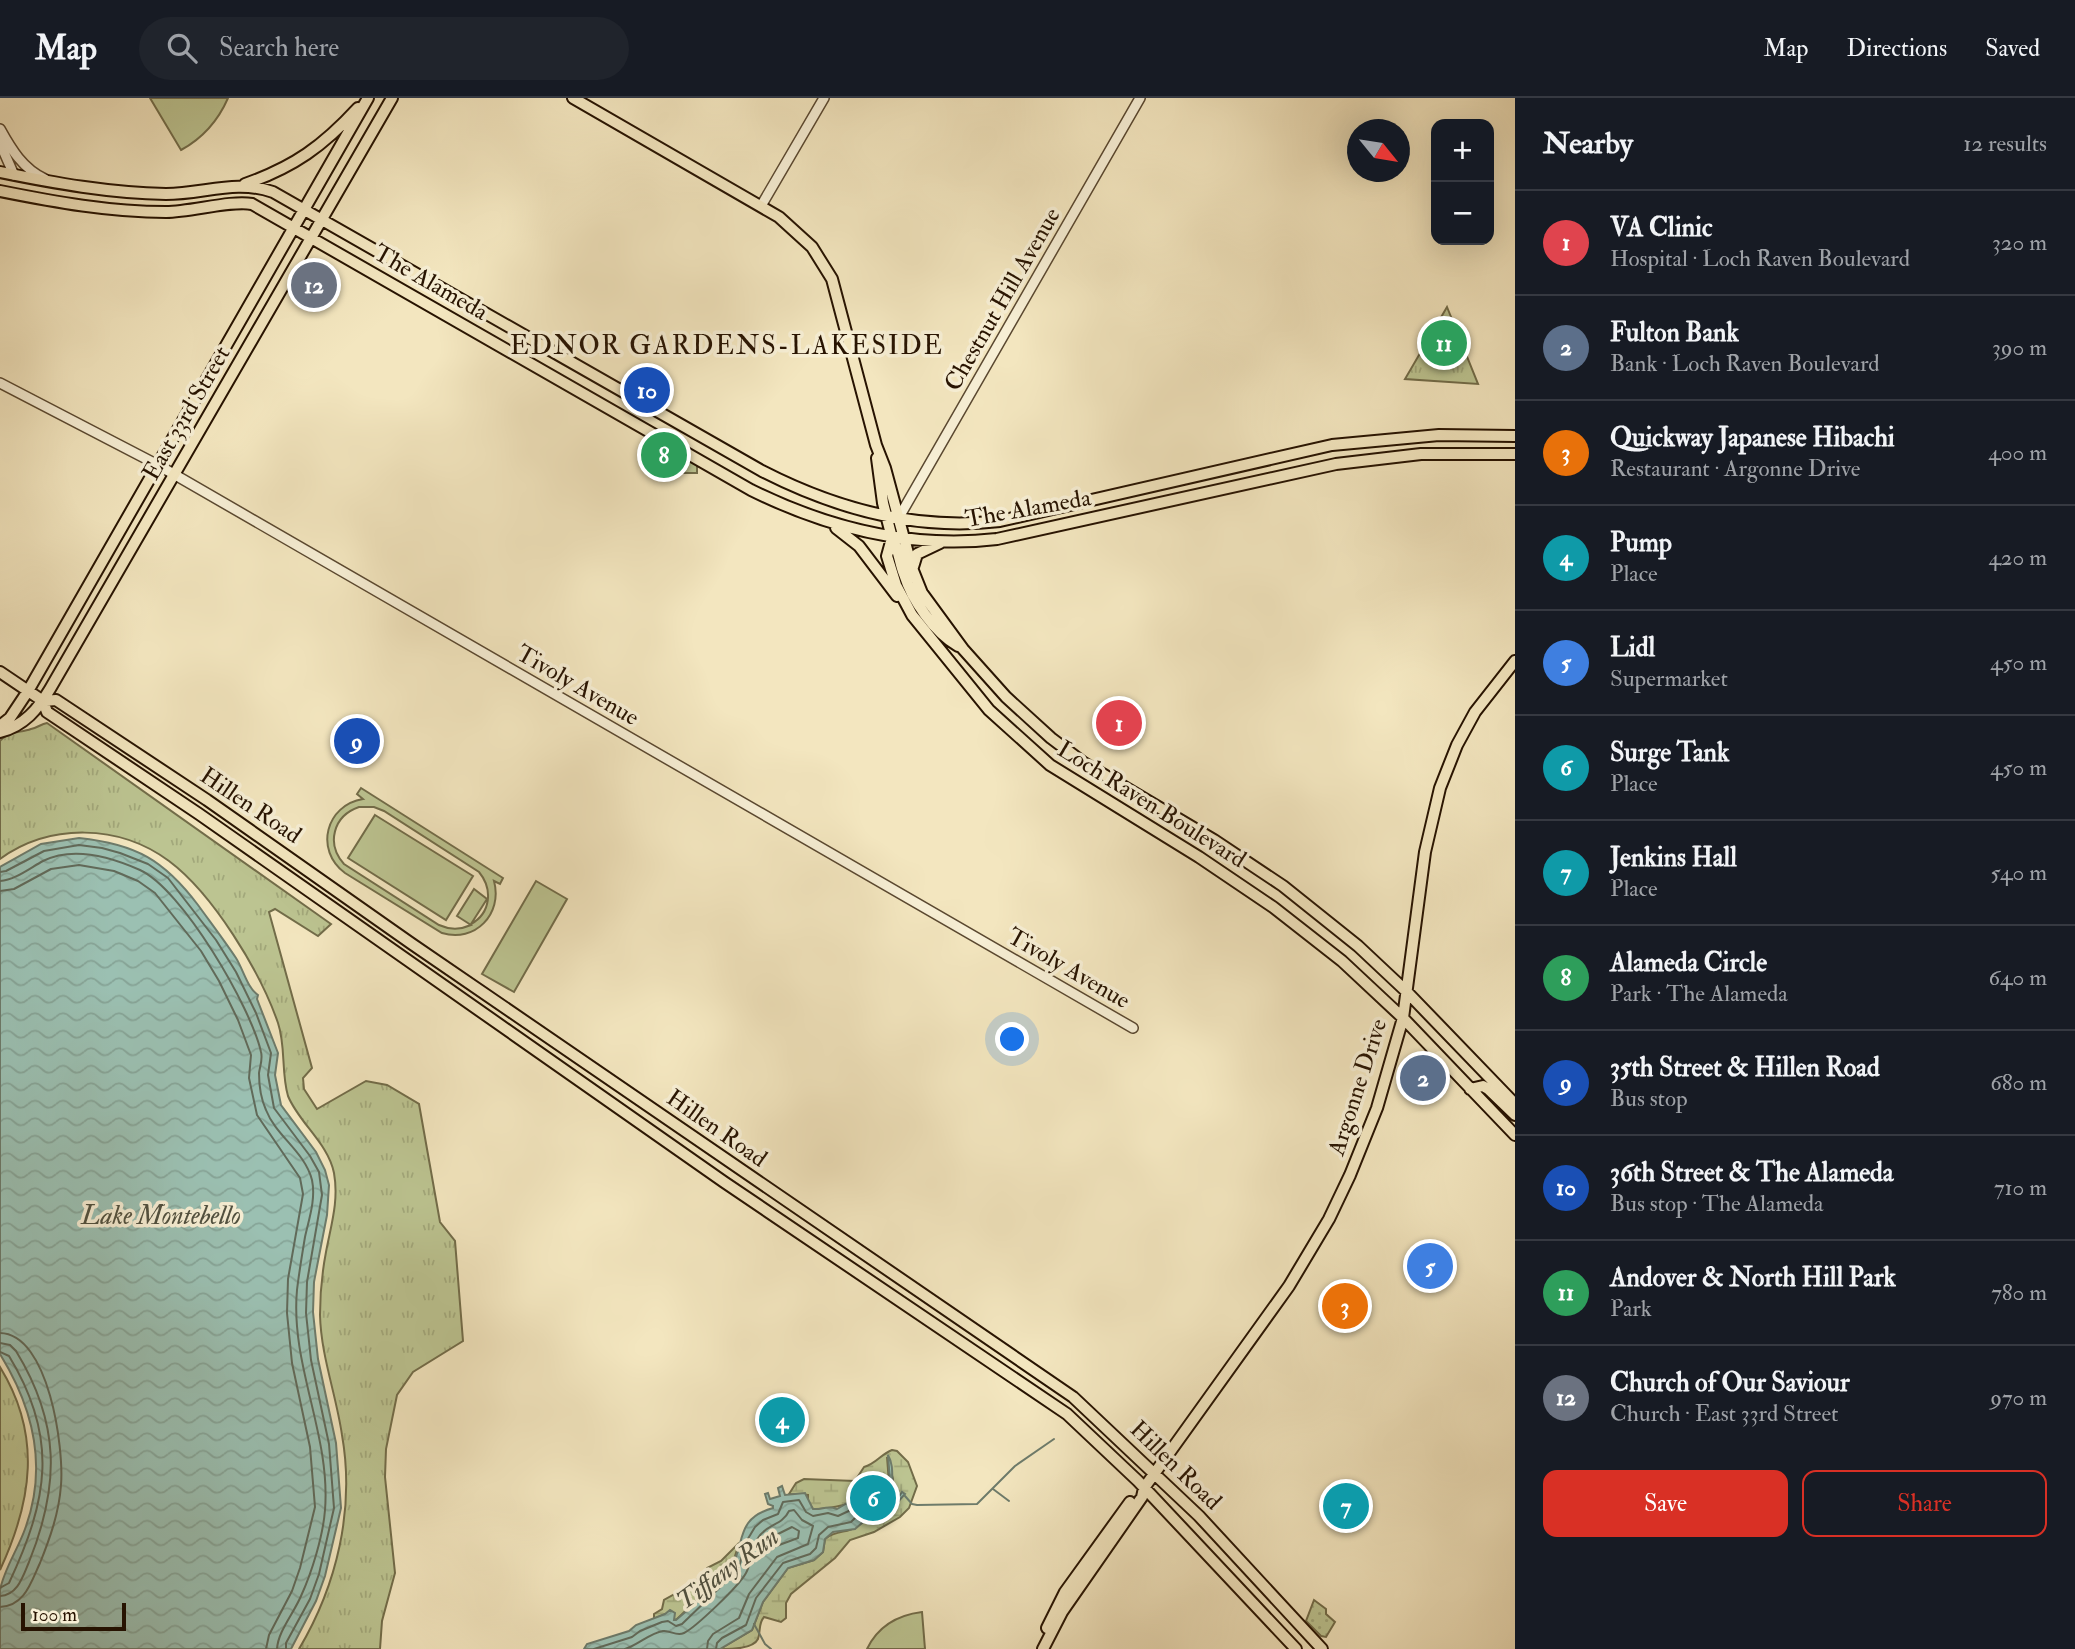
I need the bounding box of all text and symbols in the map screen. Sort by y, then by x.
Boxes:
search box [139,17,629,80]
text: Map [35,28,97,69]
icon: search [163,29,201,67]
text: Search here [219,32,339,64]
text: Map [1763,33,1808,64]
text: Directions [1846,33,1947,64]
text: Saved [1985,33,2040,64]
north arrow [1347,119,1410,182]
map controls [1431,119,1494,245]
button: + [1431,119,1494,182]
text: Nearby [1543,125,1633,162]
text: 12 results [1963,129,2047,158]
button: − [1431,182,1494,245]
street label: Chestnut Hill Avenue [937,202,1067,396]
text: VA Clinic [1610,212,1712,244]
text: 1 [1562,228,1570,257]
text: 320 m [1992,228,2047,257]
street label: The Alameda [368,237,494,328]
text: Hospital · Loch Raven Boulevard [1610,244,1910,273]
pin: 12 [291,259,337,311]
pin: 11 [1421,317,1467,369]
text: Fulton Bank [1610,317,1739,349]
district label: EDNOR GARDENS-LAKESIDE [510,330,944,362]
text: 2 [1560,333,1572,362]
text: 390 m [1992,333,2047,362]
street label: East 33rd Street [135,340,238,486]
text: Bank · Loch Raven Boulevard [1610,349,1880,378]
pin: 10 [624,364,670,416]
text: Quickway Japanese Hibachi [1610,422,1895,454]
pin: 8 [641,429,687,481]
text: 3 [1562,438,1570,467]
text: 400 m [1988,438,2047,467]
text: Restaurant · Argonne Drive [1610,454,1860,483]
street label: The Alameda [963,482,1094,535]
text: Pump [1610,527,1672,559]
text: 4 [1560,543,1572,572]
text: 420 m [1988,543,2047,572]
text: Place [1610,559,1658,588]
text: Lidl [1610,632,1655,664]
street label: Tivoly Avenue [511,638,645,733]
text: 5 [1561,648,1571,677]
text: 450 m [1990,648,2047,677]
text: Supermarket [1610,664,1728,693]
pin: 1 [1096,697,1142,749]
pin: 9 [334,715,380,767]
street label: Loch Raven Boulevard [1051,734,1252,875]
text: Surge Tank [1610,737,1729,769]
text: 6 [1560,753,1572,782]
text: 450 m [1990,753,2047,782]
street label: Hillen Road [194,760,308,851]
text: Place [1610,769,1658,798]
text: Jenkins Hall [1610,842,1737,874]
text: 7 [1561,858,1571,887]
text: 540 m [1991,858,2047,887]
text: Place [1610,874,1658,903]
street label: Tivoly Avenue [1002,921,1136,1016]
text: Alameda Circle [1610,947,1767,979]
text: 8 [1561,963,1571,992]
text: 640 m [1989,963,2047,992]
text: Park · The Alameda [1610,979,1788,1008]
street label: Argonne Drive [1320,1015,1394,1161]
your location [995,1022,1029,1056]
pin: 2 [1400,1052,1446,1104]
text: 35th Street & Hillen Road [1610,1052,1880,1084]
text: 9 [1560,1068,1572,1097]
text: 680 m [1990,1068,2047,1097]
street label: Hillen Road [660,1082,773,1174]
text: Bus stop [1610,1084,1688,1113]
text: 36th Street & The Alameda [1610,1157,1894,1189]
text: 10 [1556,1173,1576,1202]
text: 710 m [1994,1173,2047,1202]
text: Bus stop · The Alameda [1610,1189,1824,1218]
water label: Lake Montebello [80,1200,241,1232]
pin: 5 [1407,1240,1453,1292]
text: Andover & North Hill Park [1610,1262,1896,1294]
text: 11 [1558,1278,1574,1307]
text: 780 m [1991,1278,2047,1307]
pin: 3 [1322,1280,1368,1332]
text: Park [1610,1294,1652,1323]
text: Church of Our Saviour [1610,1367,1850,1399]
text: 12 [1556,1383,1576,1412]
text: 970 m [1990,1383,2047,1412]
pin: 4 [759,1394,805,1446]
text: Church · East 33rd Street [1610,1399,1839,1428]
street label: Hillen Road [1123,1414,1228,1517]
button: Save [1543,1470,1788,1537]
button: Share [1802,1470,2047,1537]
pin: 6 [850,1472,896,1524]
pin: 7 [1323,1480,1369,1532]
water label: Tiffany Run [670,1521,785,1617]
scale bar [21,1600,126,1632]
text: 100 m [32,1603,77,1627]

